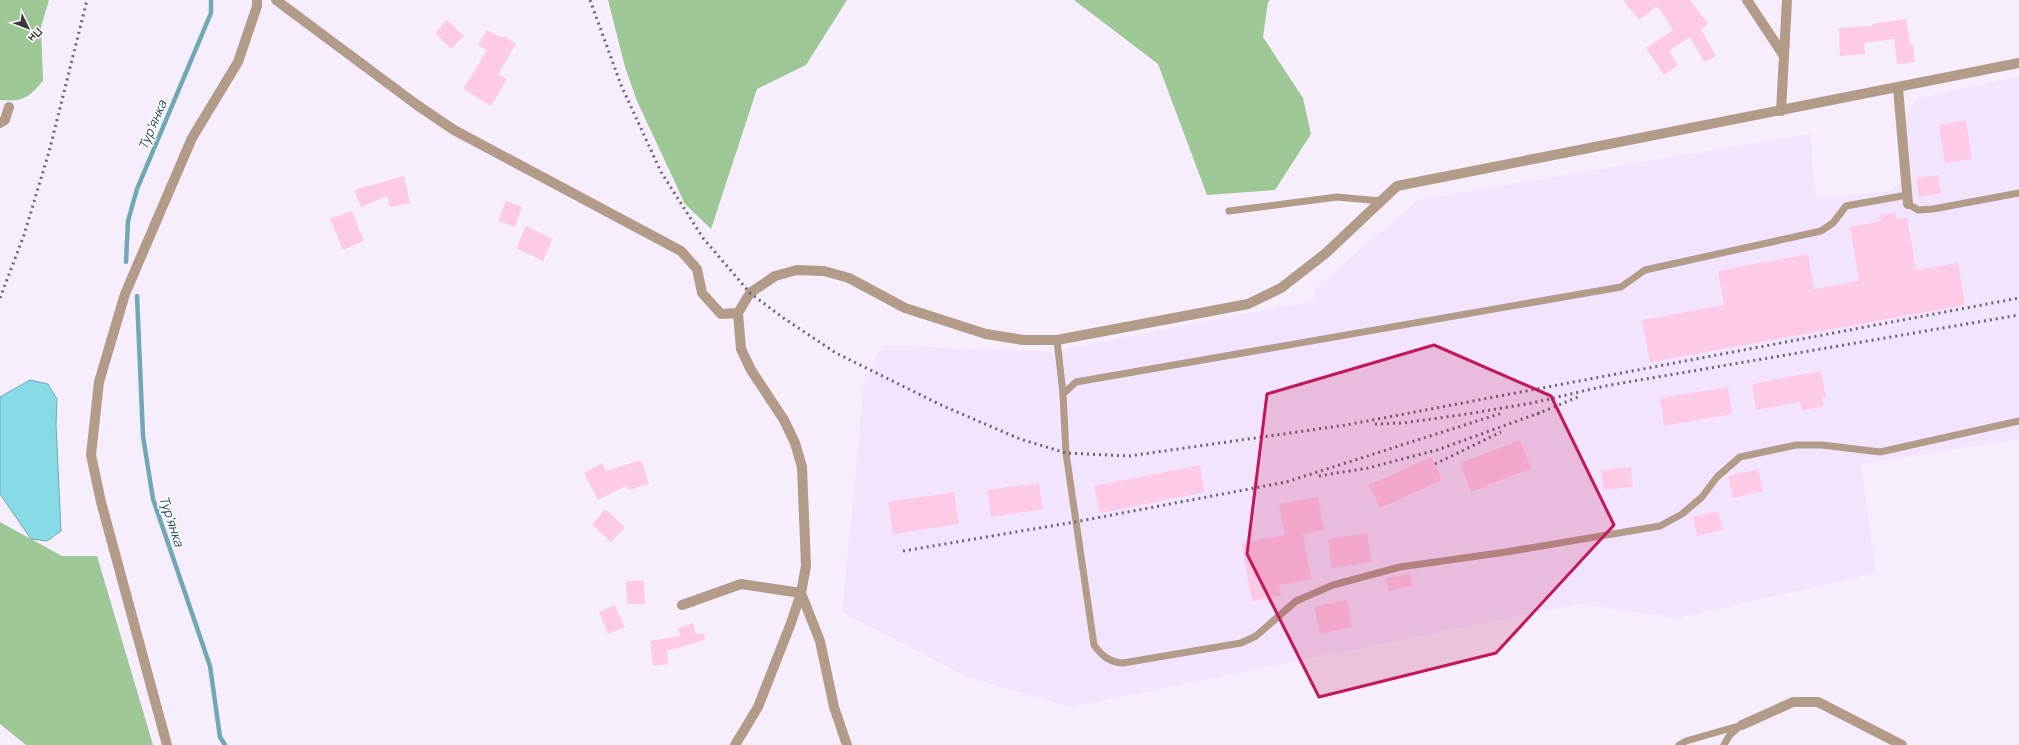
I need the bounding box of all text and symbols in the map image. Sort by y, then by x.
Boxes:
north arrow [8,8,48,48]
text: Пн [25,25,46,46]
water label: Тур'янка [133,97,171,153]
water label: Тур'янка [155,493,189,549]

